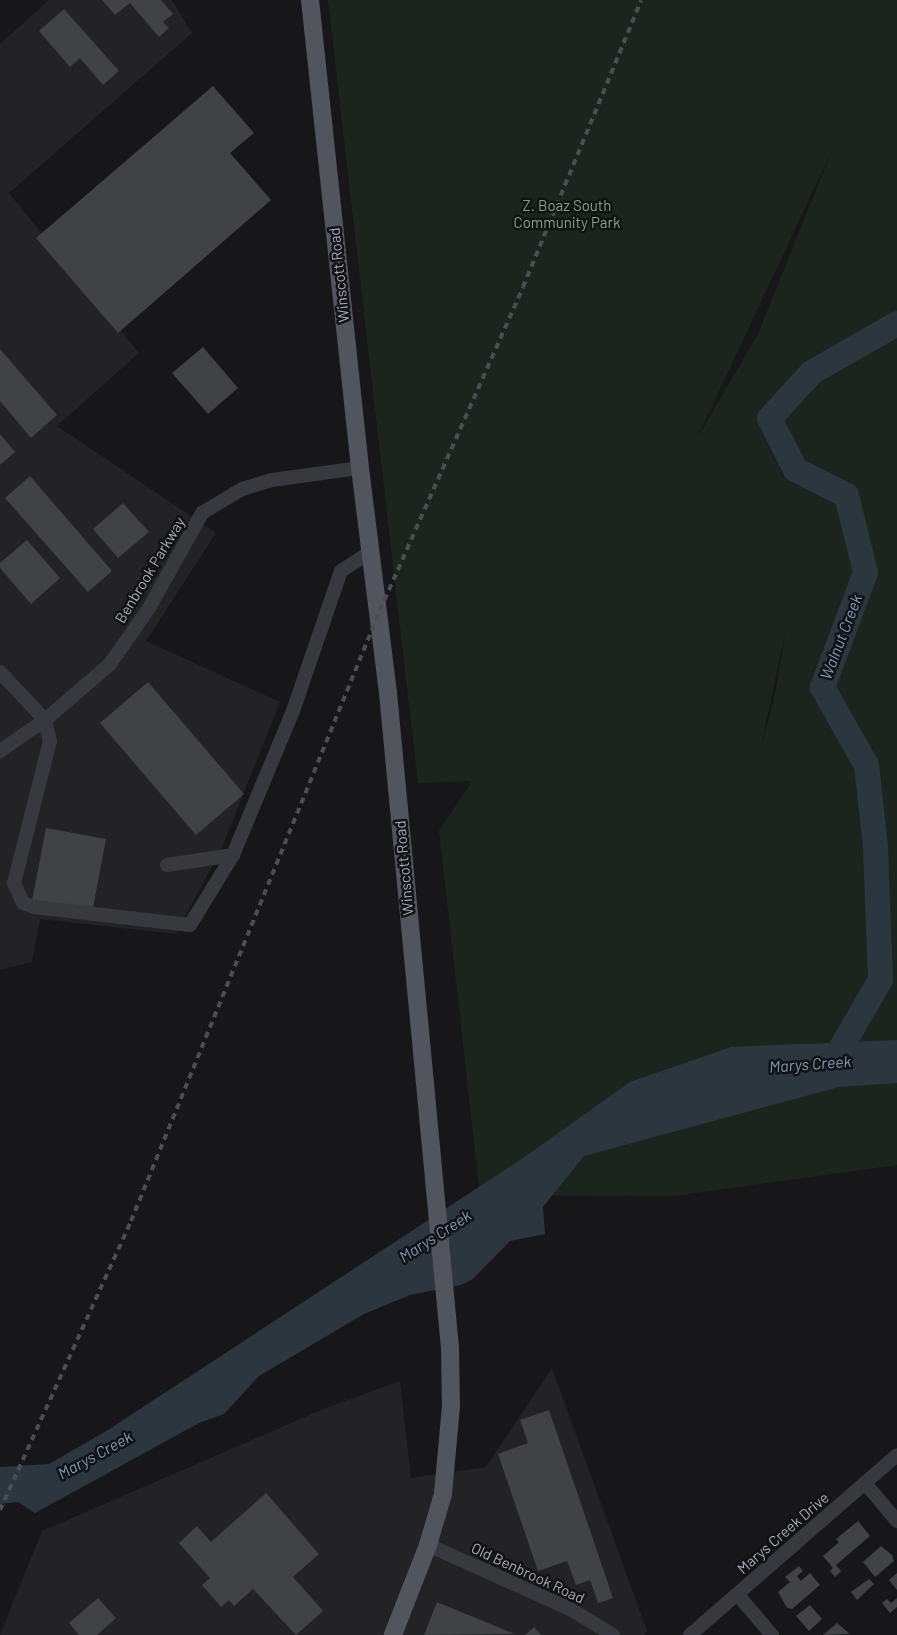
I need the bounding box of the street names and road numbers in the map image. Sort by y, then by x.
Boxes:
street label: Winscott Road [325,227,353,323]
street label: Benbrook Parkway [111,514,189,626]
street label: Winscott Road [391,820,417,916]
street label: Marys Creek Drive [734,1488,832,1578]
street label: Old Benbrook Road [468,1539,588,1607]

